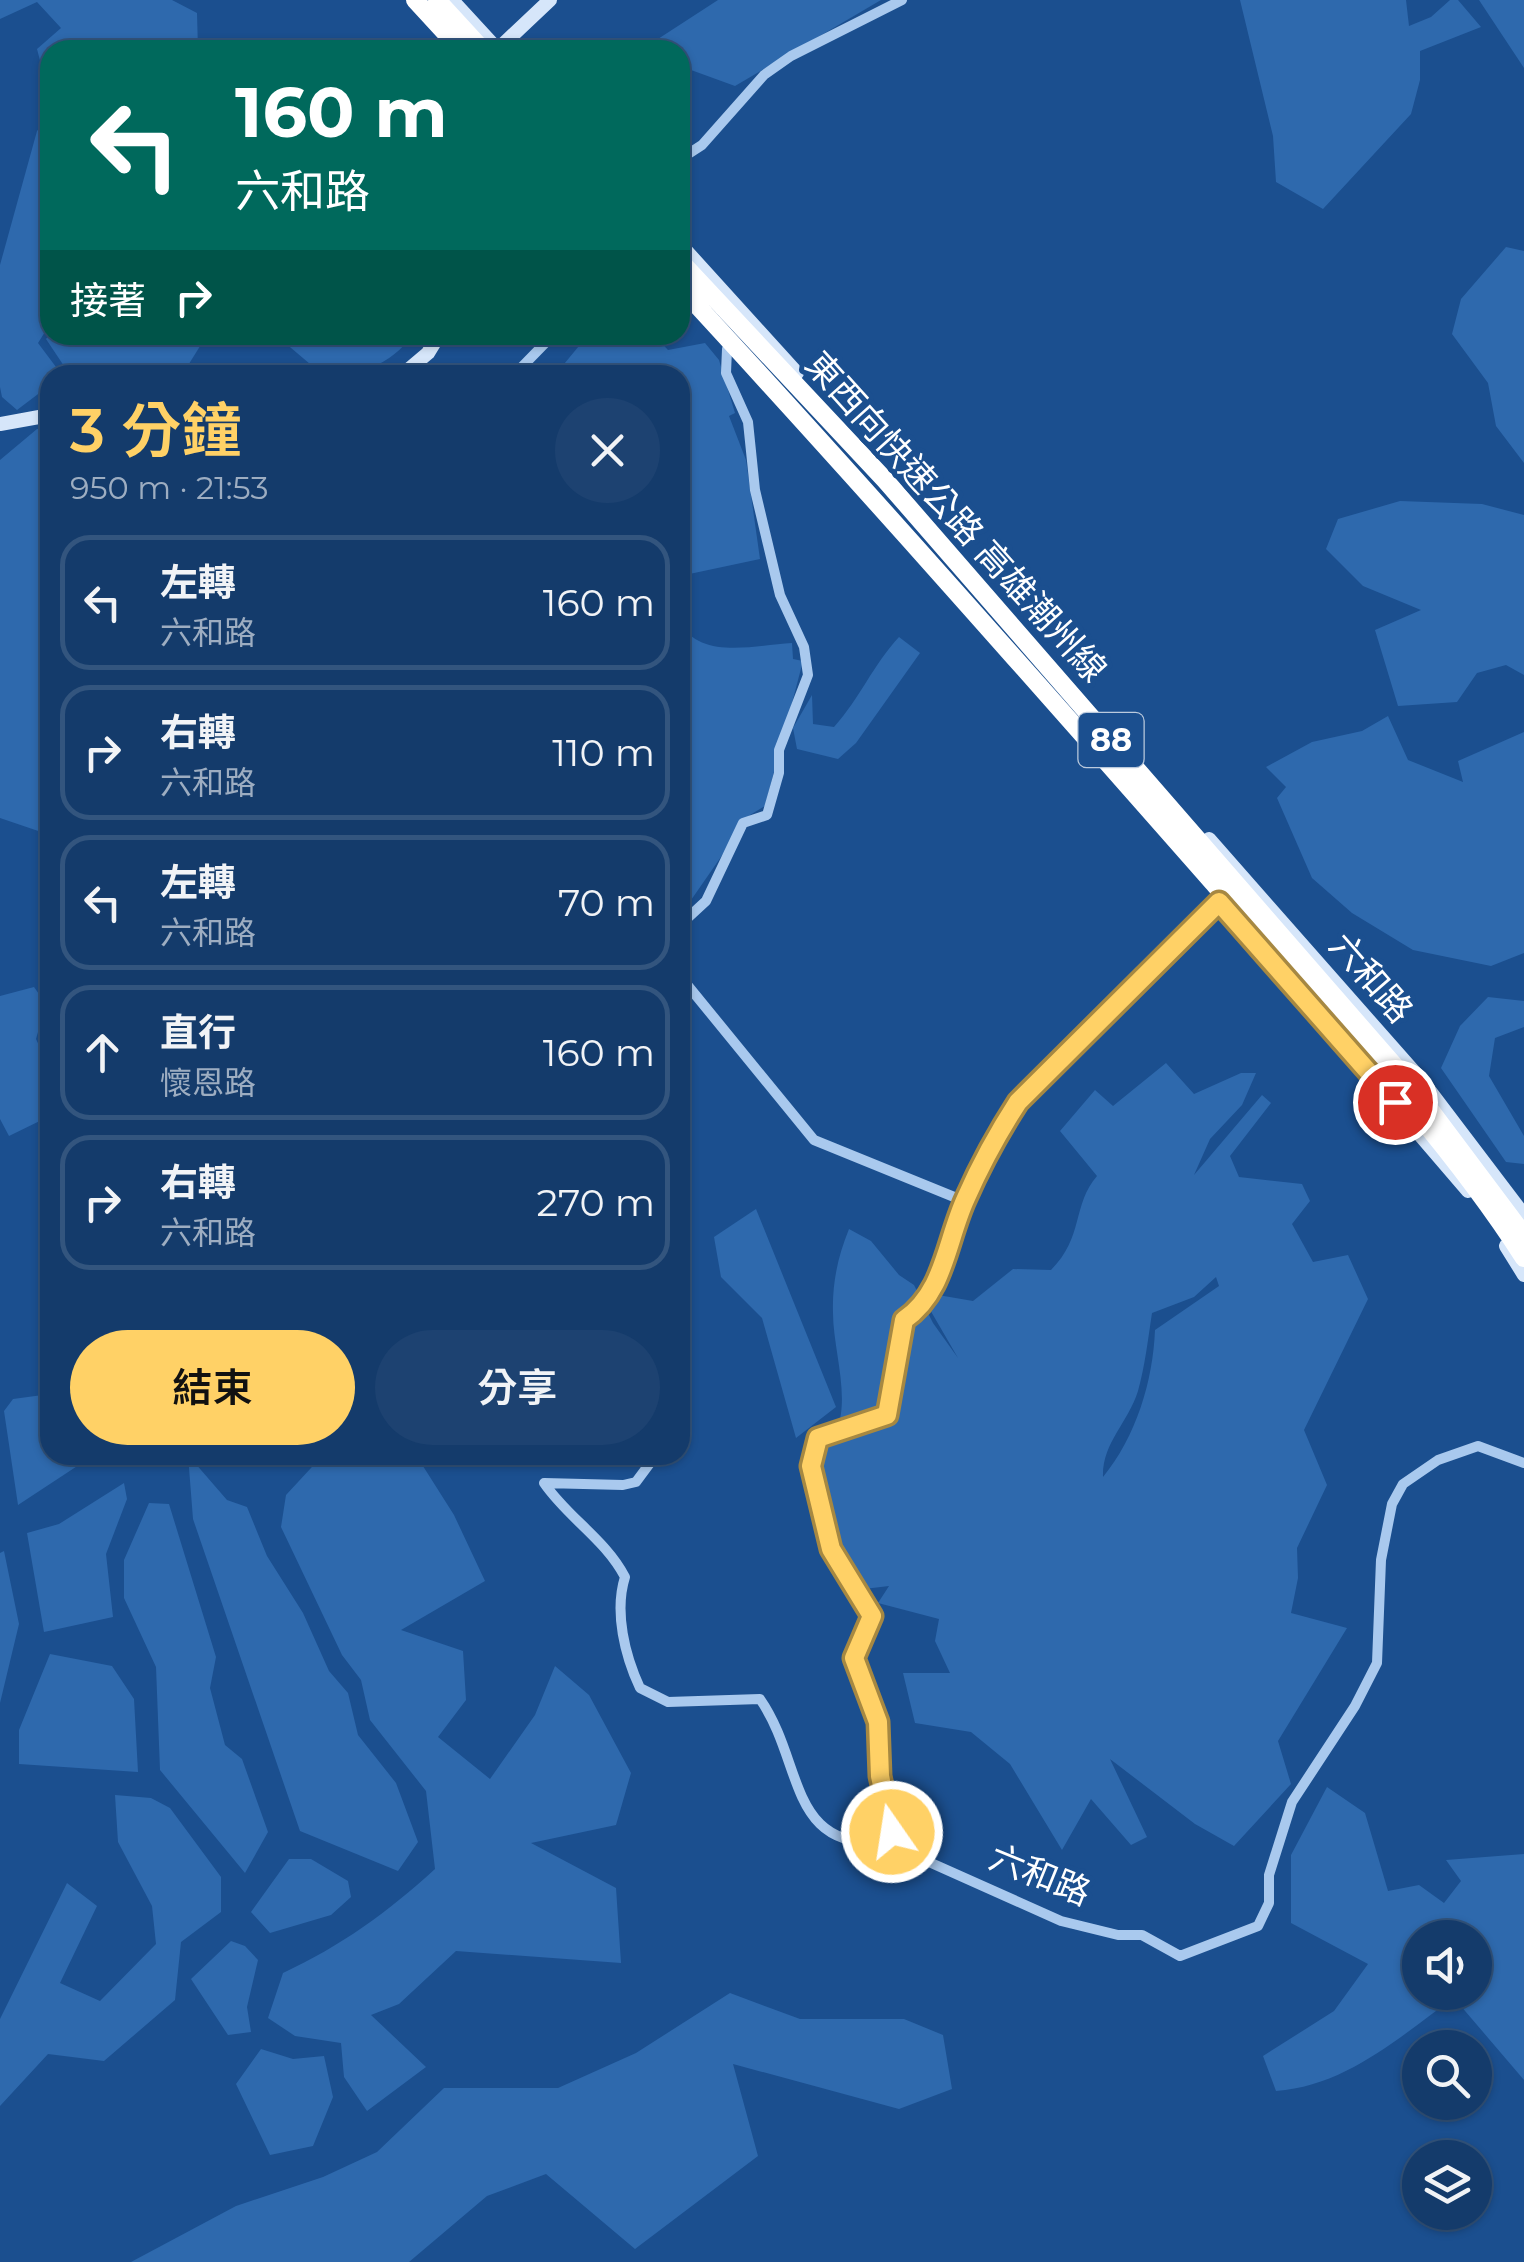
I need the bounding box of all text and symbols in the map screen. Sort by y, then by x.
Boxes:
text: 160 m [235,69,448,155]
icon: left [70,80,200,210]
text: 六和路 [235,163,370,218]
icon: right [166,270,221,325]
text: 接著 [70,277,146,324]
street label: 東西向快速公路 高雄潮州線 [797,343,1116,691]
text: 3 分鐘 [70,394,241,467]
button: close [555,398,660,503]
text: 950 m · 21:53 [70,468,268,507]
text: 左轉 [160,559,236,606]
icon: left [75,575,130,630]
text: 160 m [543,579,655,626]
text: 六和路 [160,613,256,652]
text: 右轉 [160,709,236,756]
road number: 88 [1078,713,1144,767]
icon: right [75,725,130,780]
text: 110 m [552,729,655,776]
text: 六和路 [160,763,256,802]
text: 左轉 [160,859,236,906]
icon: left [75,875,130,930]
text: 70 m [558,879,655,926]
text: 六和路 [160,913,256,952]
street label: 六和路 [1321,924,1422,1031]
text: 直行 [160,1009,236,1056]
icon: ahead [75,1025,130,1080]
text: 160 m [543,1029,655,1076]
pin [1353,1060,1438,1145]
text: 懷恩路 [160,1063,256,1102]
icon: arrive [1368,1075,1423,1130]
text: 右轉 [160,1159,236,1206]
icon: right [75,1175,130,1230]
text: 270 m [536,1179,655,1226]
text: 六和路 [160,1213,256,1252]
button: 結束 [70,1330,355,1445]
button: 分享 [375,1330,660,1445]
position arrow [840,1780,944,1884]
street label: 六和路 [983,1835,1097,1914]
map controls [1402,1920,1492,2230]
button: sound [1402,1920,1492,2010]
button: search [1402,2030,1492,2120]
button: layers [1402,2140,1492,2230]

